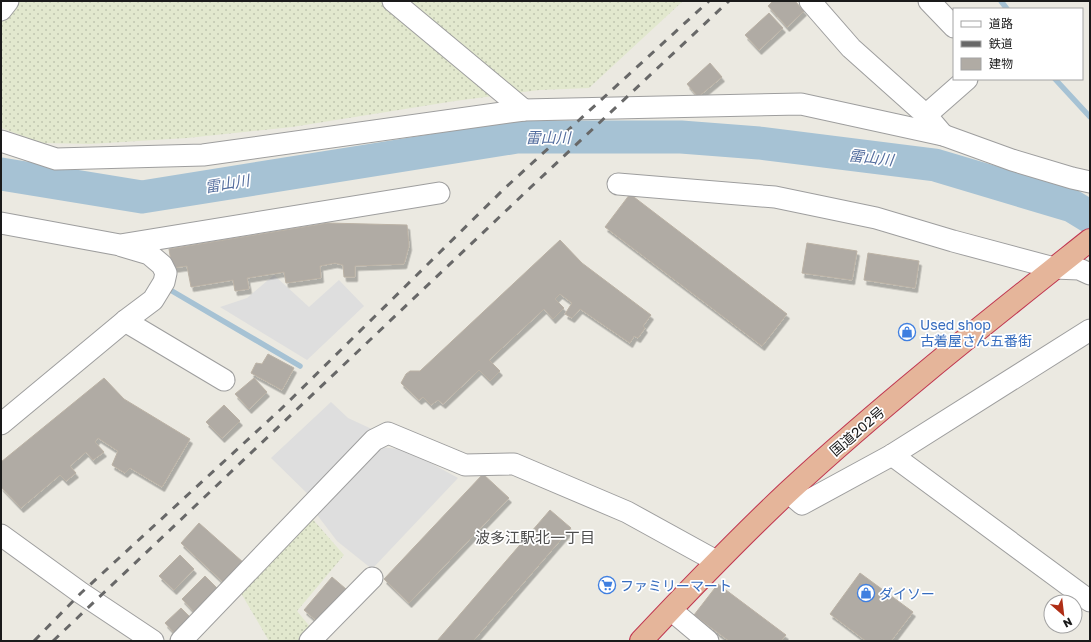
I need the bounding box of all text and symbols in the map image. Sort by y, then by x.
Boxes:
legend [953,8,1083,80]
text: 道路 [989,16,1013,31]
text: 鉄道 [989,36,1013,51]
text: 建物 [989,56,1013,71]
water label: 雷山川 [525,128,572,146]
water label: 雷山川 [848,145,896,169]
water label: 雷山川 [203,170,253,195]
place label: Used shop 古着屋さん五番街 [920,316,1032,349]
shop icon: Used shop 古着屋さん五番街 [897,322,917,342]
street label: 国道202号 [826,403,888,459]
district label: 波多江駅北一丁目 [475,528,595,546]
supermarket icon: ファミリーマート [597,575,617,595]
place label: ファミリーマート [620,577,732,594]
shop icon: ダイソー [856,583,876,603]
place label: ダイソー [879,585,935,602]
north arrow [1043,594,1083,634]
text: N [1061,616,1075,631]

